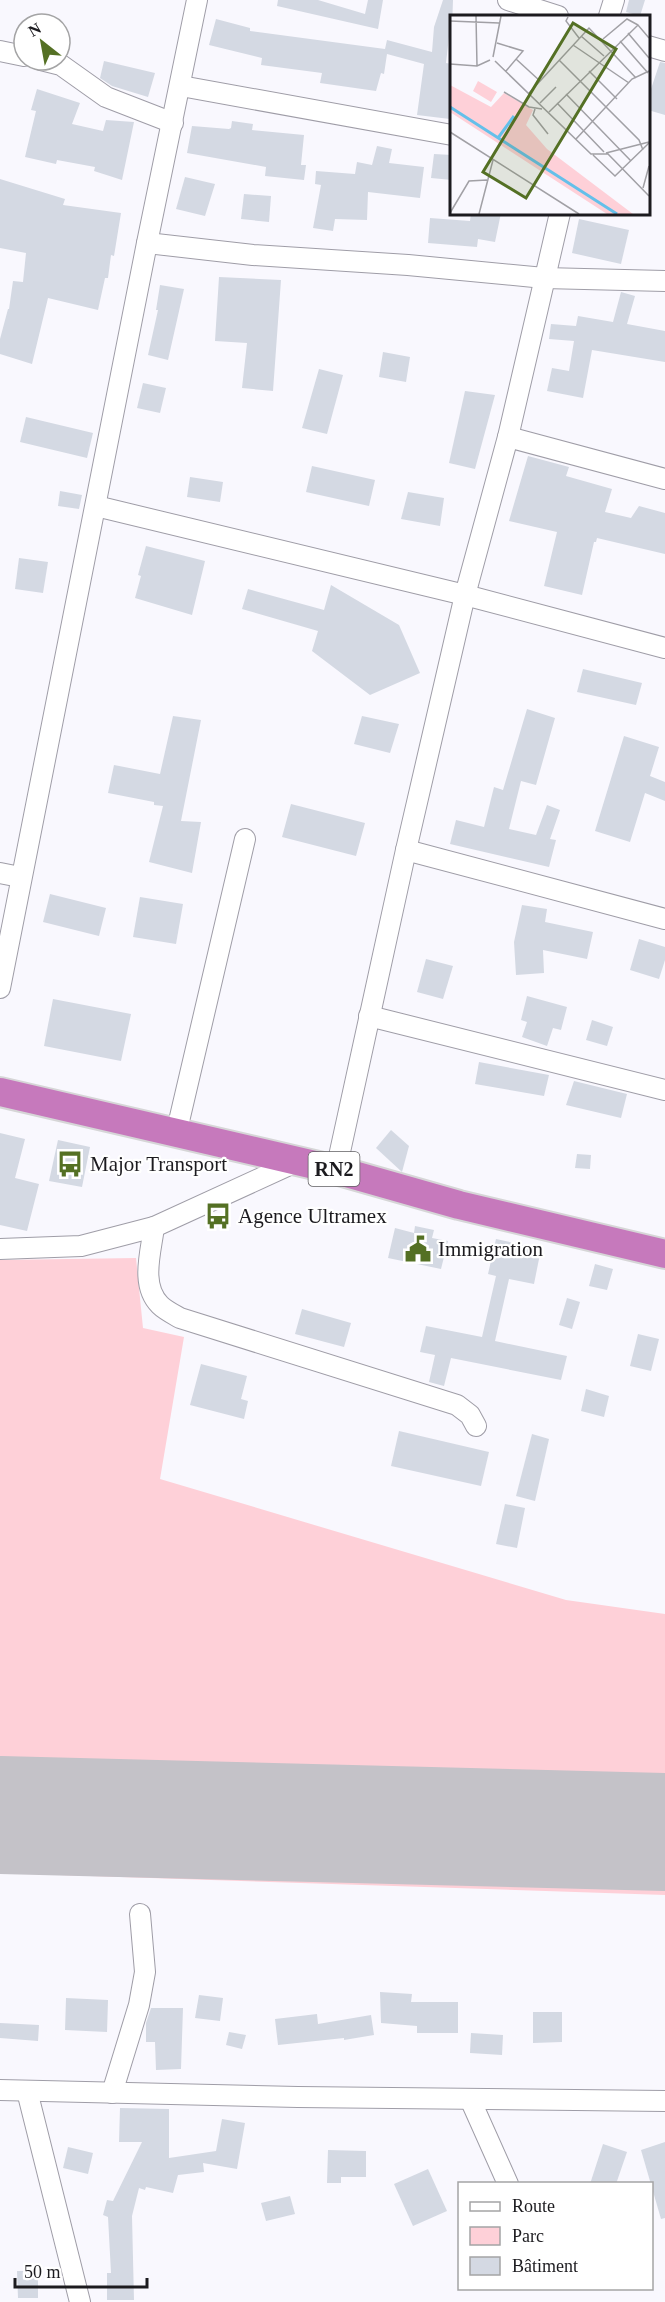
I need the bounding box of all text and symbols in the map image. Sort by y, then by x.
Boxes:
north arrow [12,12,72,72]
inset map [450,15,650,214]
text: N [25,19,44,40]
bus stop icon: Major Transport [55,1149,85,1179]
place label: Major Transport [90,1152,227,1176]
road number: RN2 [308,1152,360,1186]
bus stop icon: Agence Ultramex [203,1201,233,1231]
place label: Agence Ultramex [238,1204,387,1228]
public building icon: Immigration [403,1234,433,1264]
place label: Immigration [438,1237,543,1261]
legend [458,2182,653,2290]
text: Route [512,2196,555,2216]
text: Parc [512,2226,544,2246]
scale bar [15,2251,147,2289]
text: Bâtiment [512,2256,578,2276]
text: 50 m [24,2262,61,2282]

